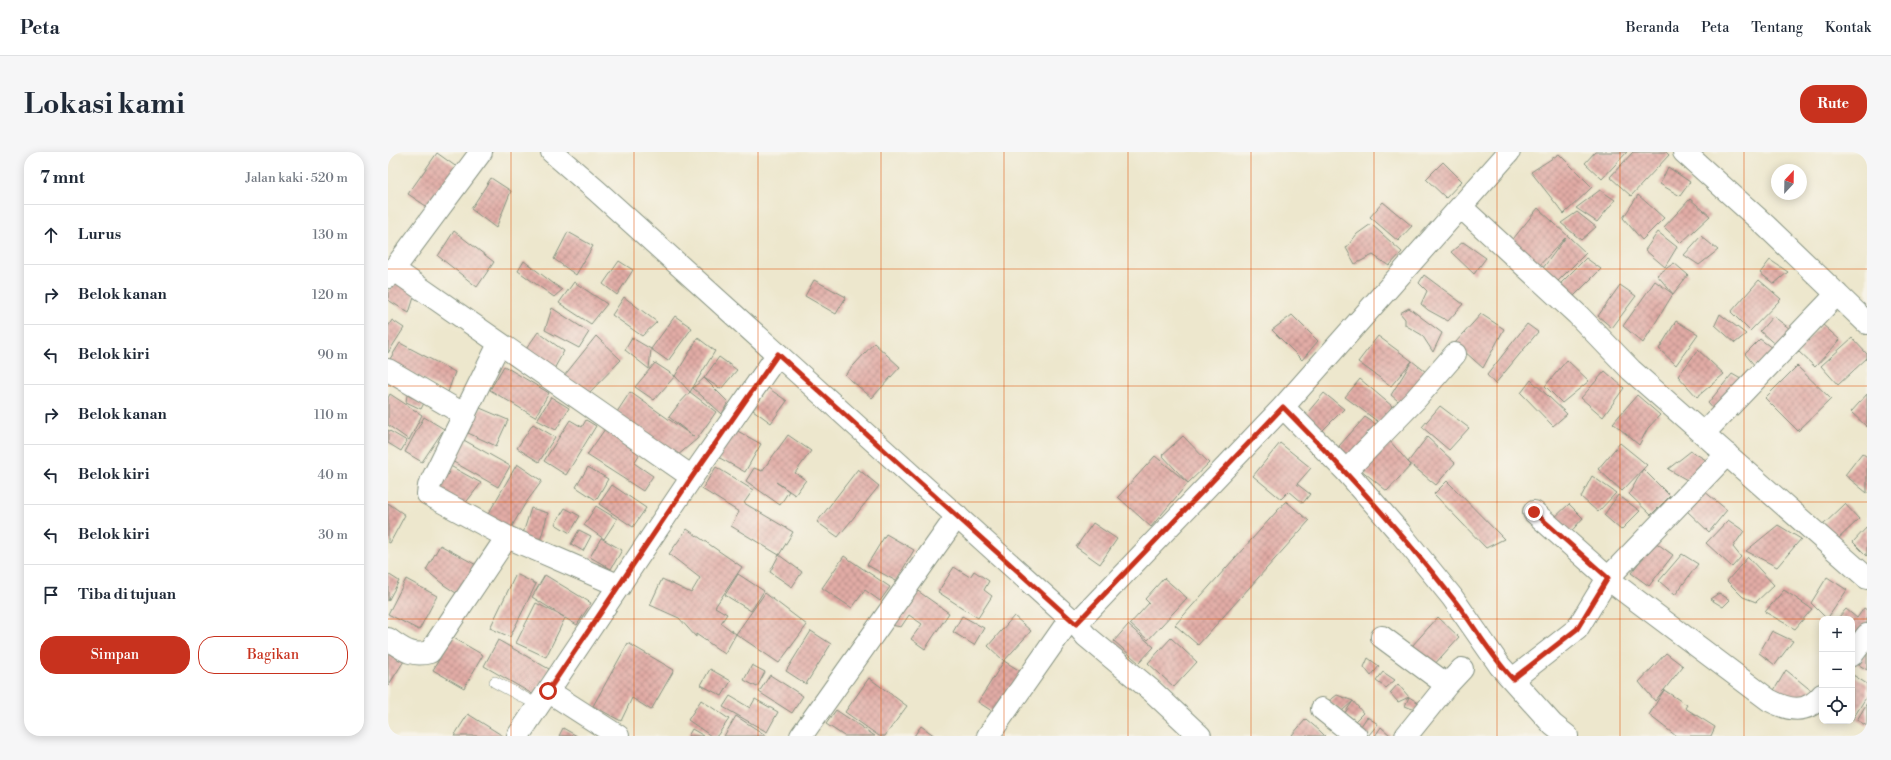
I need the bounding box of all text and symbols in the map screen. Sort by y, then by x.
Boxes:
text: Peta [20,16,60,40]
text: Beranda [1626,19,1679,37]
text: Peta [1701,19,1729,37]
text: Tentang [1751,19,1803,37]
text: Kontak [1825,19,1871,37]
button: Rute [1800,85,1867,123]
text: Lokasi kami [24,87,185,122]
north arrow [1771,164,1807,200]
text: 7 mnt [40,167,85,189]
text: Jalan kaki · 520 m [245,170,348,186]
icon: ahead [40,224,62,246]
text: Lurus [78,225,121,244]
text: 130 m [313,227,348,243]
icon: right [40,284,62,306]
text: Belok kanan [78,285,167,304]
text: 120 m [312,287,348,303]
icon: left [40,344,62,366]
text: Belok kiri [78,345,149,364]
text: 90 m [317,347,348,363]
icon: right [40,404,62,426]
text: Belok kanan [78,405,167,424]
text: 110 m [314,407,348,423]
icon: left [40,464,62,486]
text: Belok kiri [78,465,149,484]
text: 40 m [318,467,348,483]
route end [1525,503,1543,521]
icon: left [40,524,62,546]
text: Belok kiri [78,525,149,544]
text: 30 m [318,527,348,543]
icon: arrive [40,584,62,606]
text: Tiba di tujuan [78,585,176,604]
map controls [1819,616,1855,724]
button: + [1819,616,1855,652]
button: Simpan [40,636,190,674]
button: Bagikan [198,636,348,674]
button: − [1819,652,1855,688]
route start [539,682,557,700]
button: locate [1819,688,1855,724]

